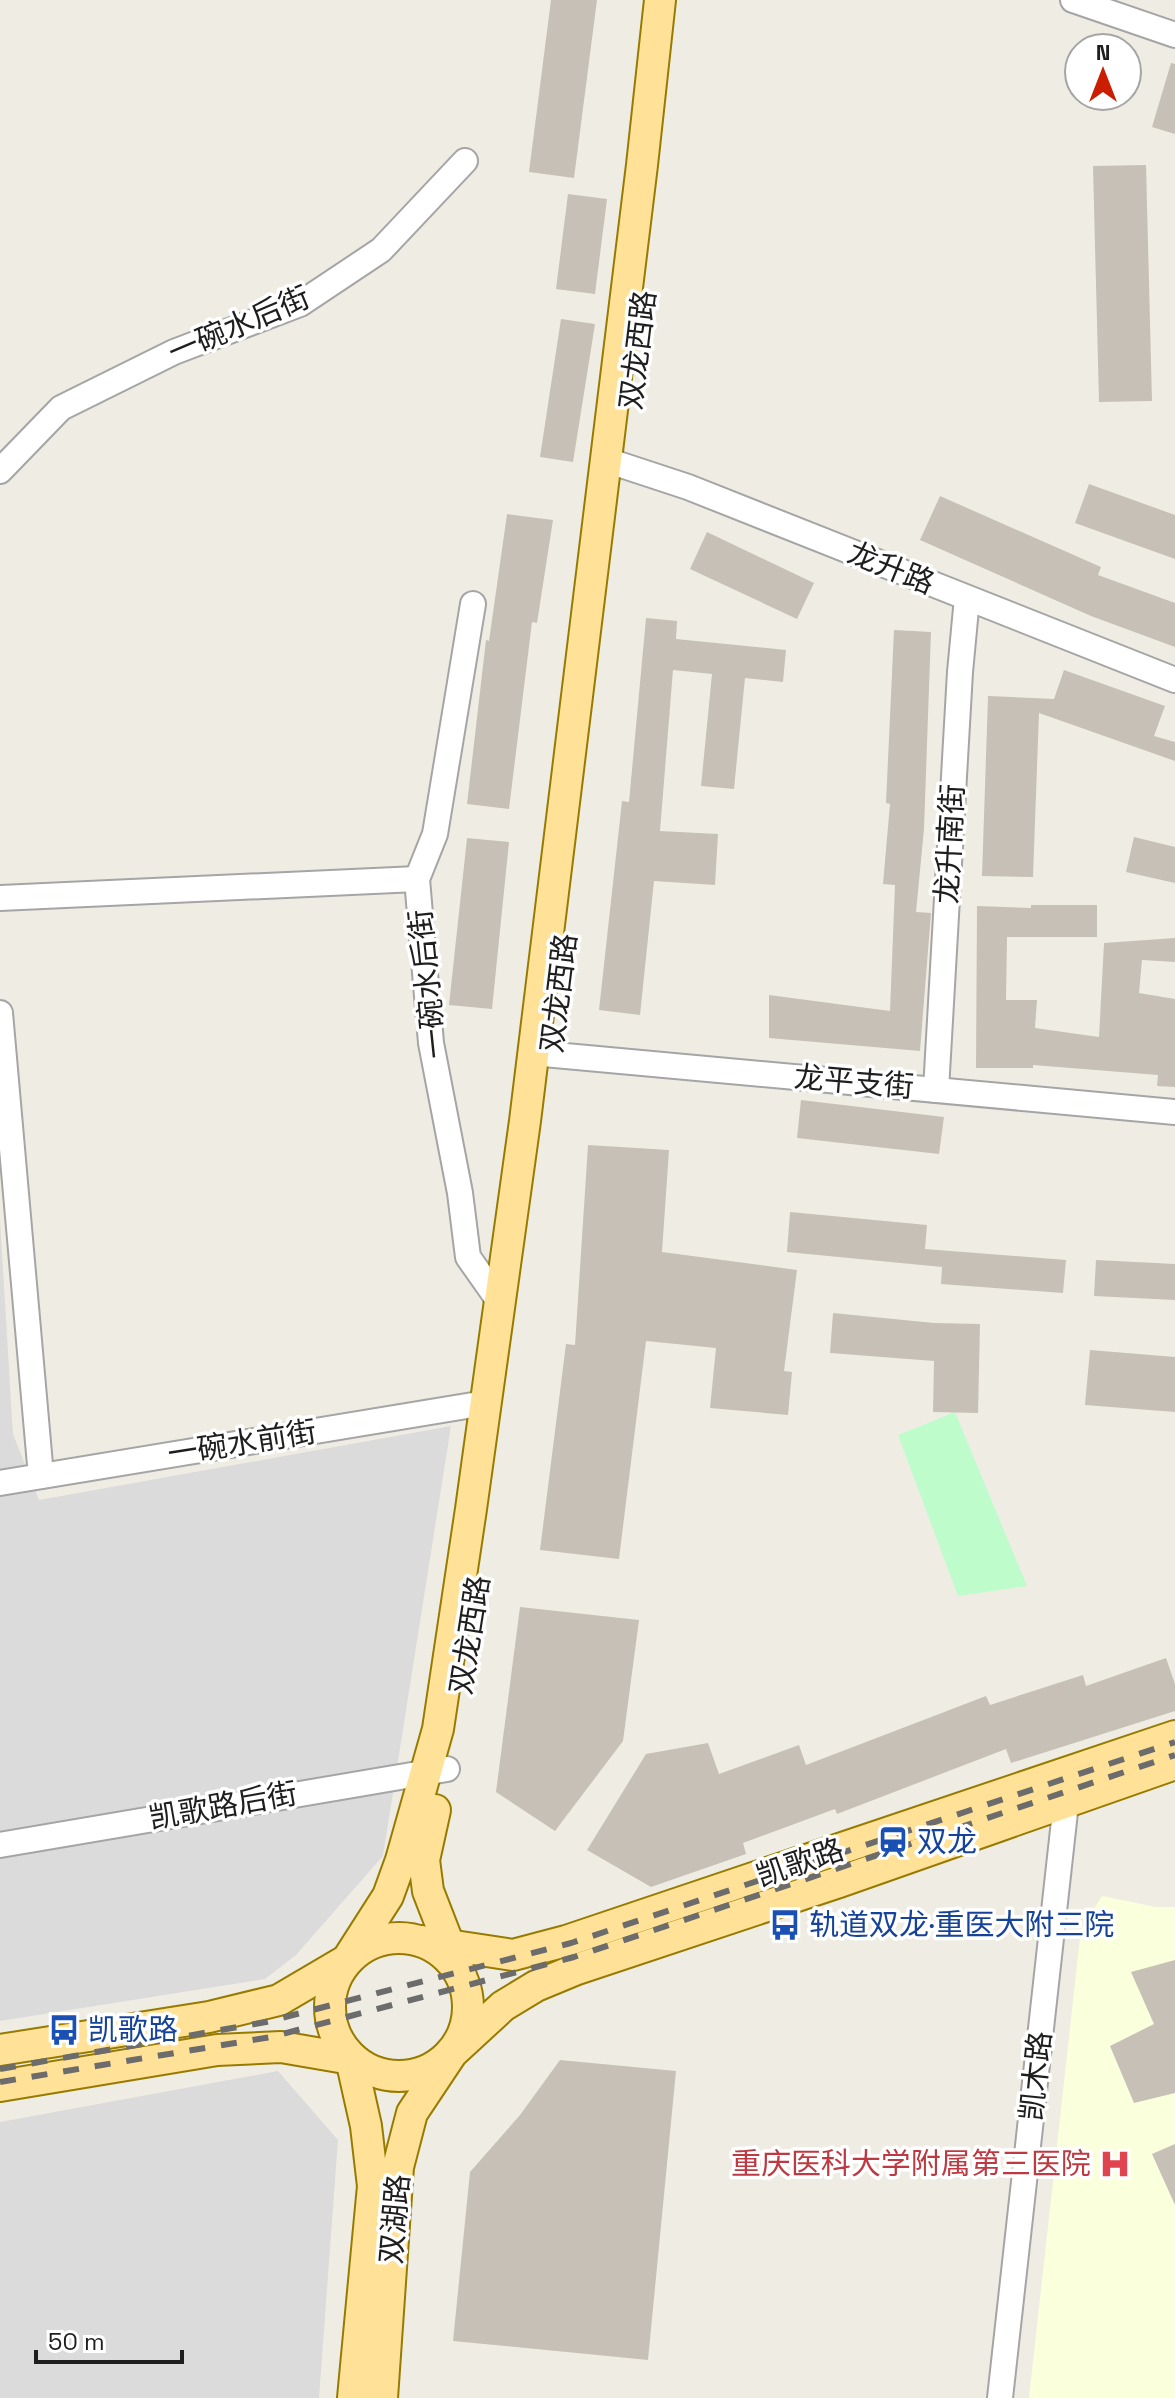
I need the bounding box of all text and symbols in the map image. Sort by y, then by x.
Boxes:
north arrow [1063,32,1143,112]
text: N [1096,38,1110,66]
street label: 一碗水后街 [162,277,315,372]
street label: 双龙西路 [611,288,664,412]
street label: 龙升路 [842,533,940,602]
street label: 龙升南街 [927,783,972,905]
street label: 一碗水后街 [400,907,455,1061]
street label: 双龙西路 [532,931,585,1055]
street label: 龙平支街 [793,1057,916,1106]
street label: 一碗水前街 [165,1412,319,1473]
street label: 双龙西路 [441,1573,498,1697]
street label: 凯歌路后街 [146,1773,300,1838]
place label: 双龙 [917,1822,977,1861]
station icon: 双龙 [876,1825,910,1859]
street label: 凯歌路 [751,1829,849,1896]
place label: 轨道双龙·重医大附三院 [809,1905,1115,1944]
bus stop icon: 轨道双龙·重医大附三院 [768,1908,802,1942]
place label: 凯歌路 [88,2010,178,2049]
bus stop icon: 凯歌路 [47,2013,81,2047]
street label: 凯木路 [1011,2029,1060,2123]
place label: 重庆医科大学附属第三医院 [731,2144,1091,2183]
hospital icon: 重庆医科大学附属第三医院 [1098,2147,1132,2181]
street label: 双湖路 [371,2172,418,2265]
scale bar [36,2314,182,2364]
text: 50 m [48,2326,105,2357]

